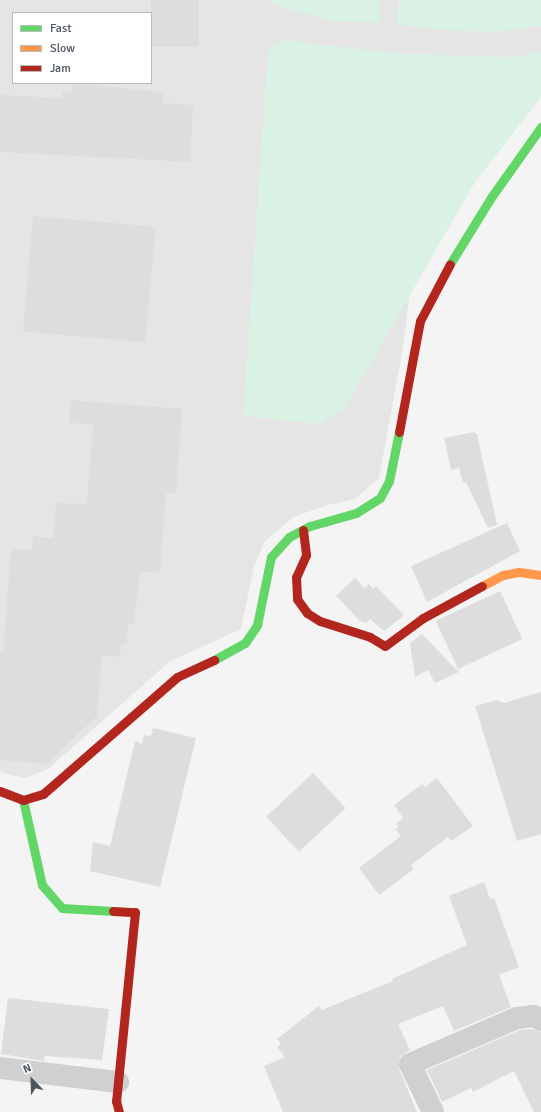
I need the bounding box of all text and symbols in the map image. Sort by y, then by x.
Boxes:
legend [12,12,152,84]
text: Fast [50,21,71,36]
text: Slow [50,41,75,56]
text: Jam [50,61,71,76]
north arrow [12,1060,52,1100]
text: N [21,1061,33,1076]

